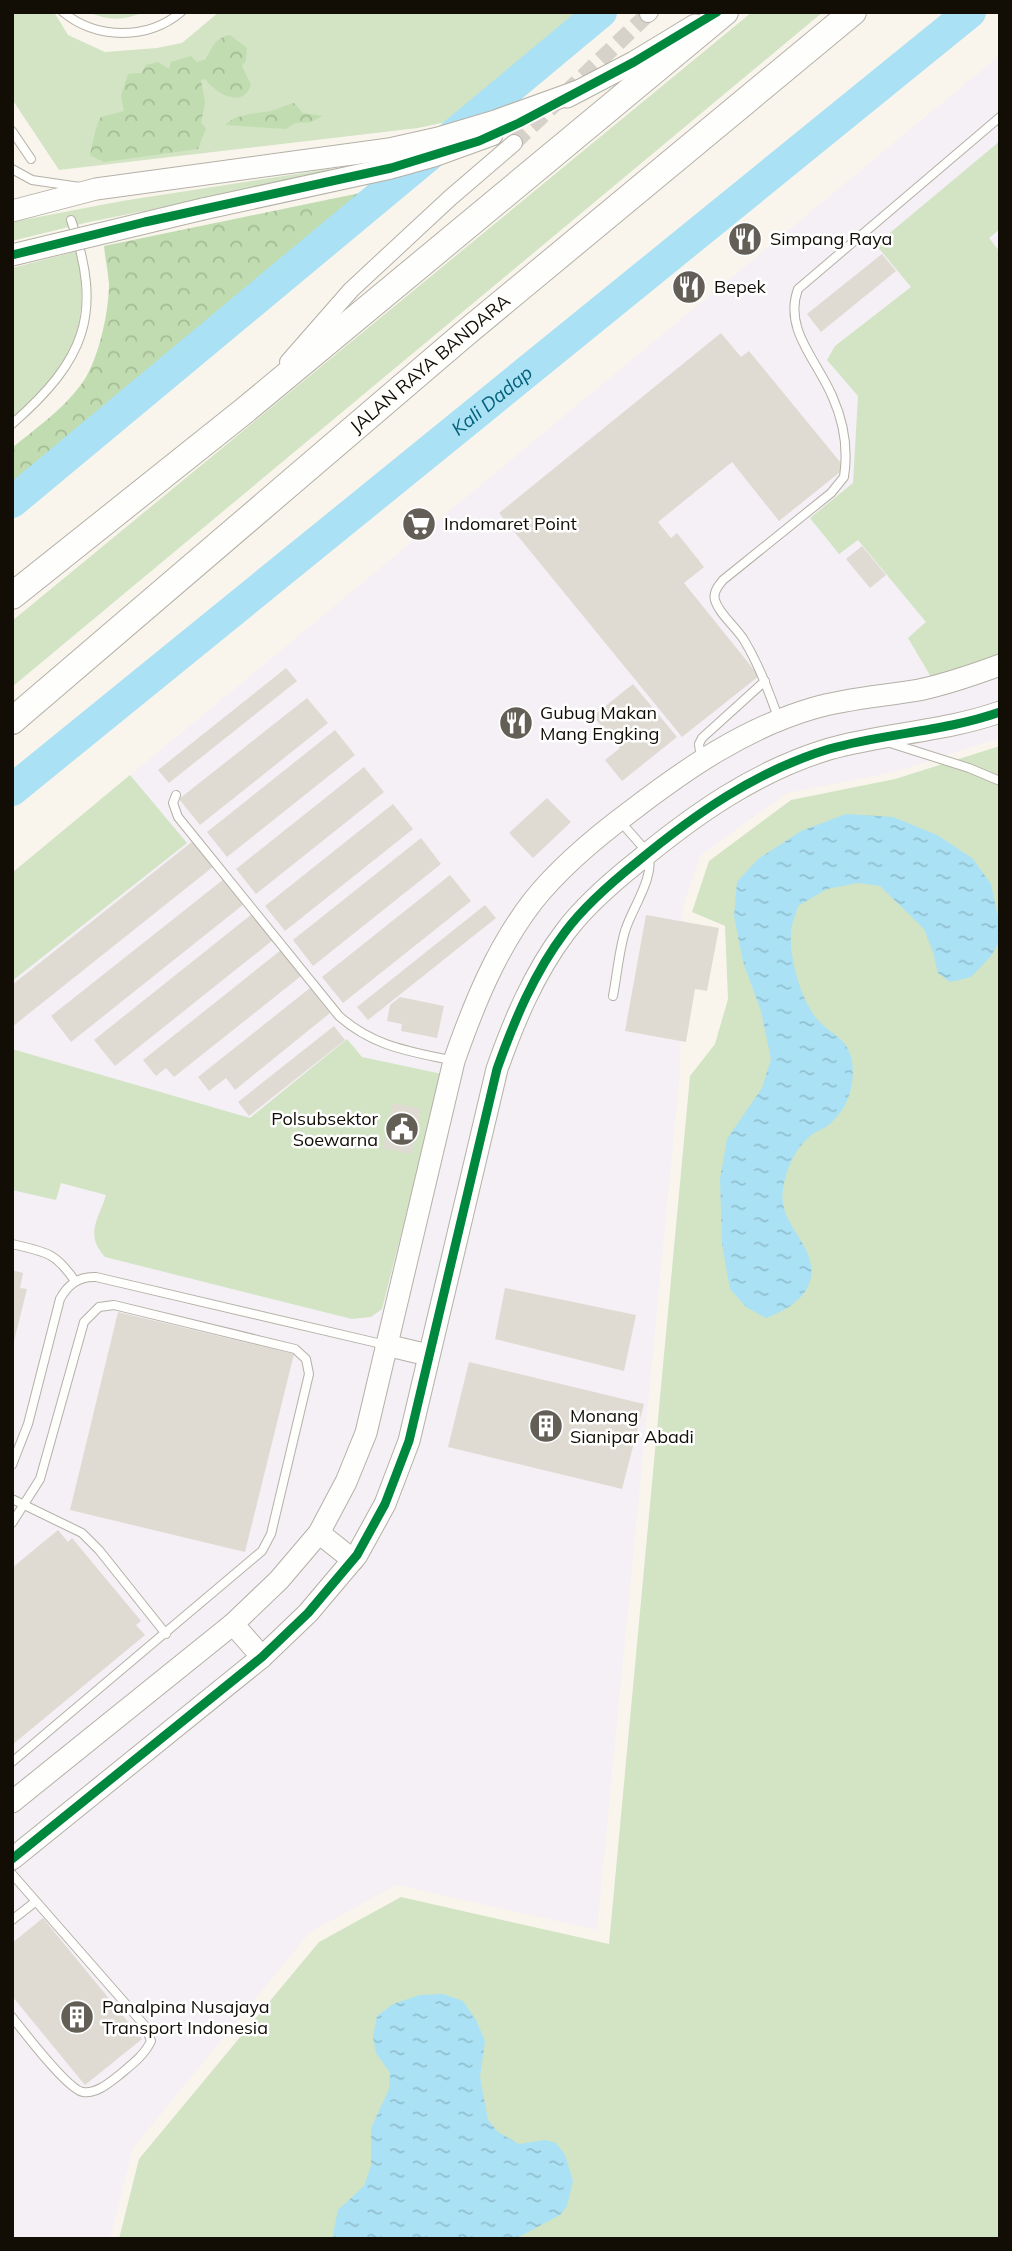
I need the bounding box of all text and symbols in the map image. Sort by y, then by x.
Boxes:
restaurant icon: Simpang Raya [726,220,764,258]
place label: Simpang Raya [770,227,892,250]
restaurant icon: Bepek [670,268,708,306]
place label: Bepek [714,275,767,298]
street label: JALAN RAYA BANDARA [345,289,515,438]
water label: Kali Dadap [446,360,537,440]
supermarket icon: Indomaret Point [400,505,438,543]
place label: Indomaret Point [444,512,577,535]
place label: Gubug Makan Mang Engking [540,701,659,745]
restaurant icon: Gubug Makan Mang Engking [497,704,535,742]
place label: Polsubsektor Soewarna [271,1107,378,1151]
public building icon: Polsubsektor Soewarna [383,1110,421,1148]
place label: Monang Sianipar Abadi [570,1404,694,1448]
building icon: Monang Sianipar Abadi [527,1407,565,1445]
place label: Panalpina Nusajaya Transport Indonesia [102,1995,270,2039]
building icon: Panalpina Nusajaya Transport Indonesia [58,1998,96,2036]

